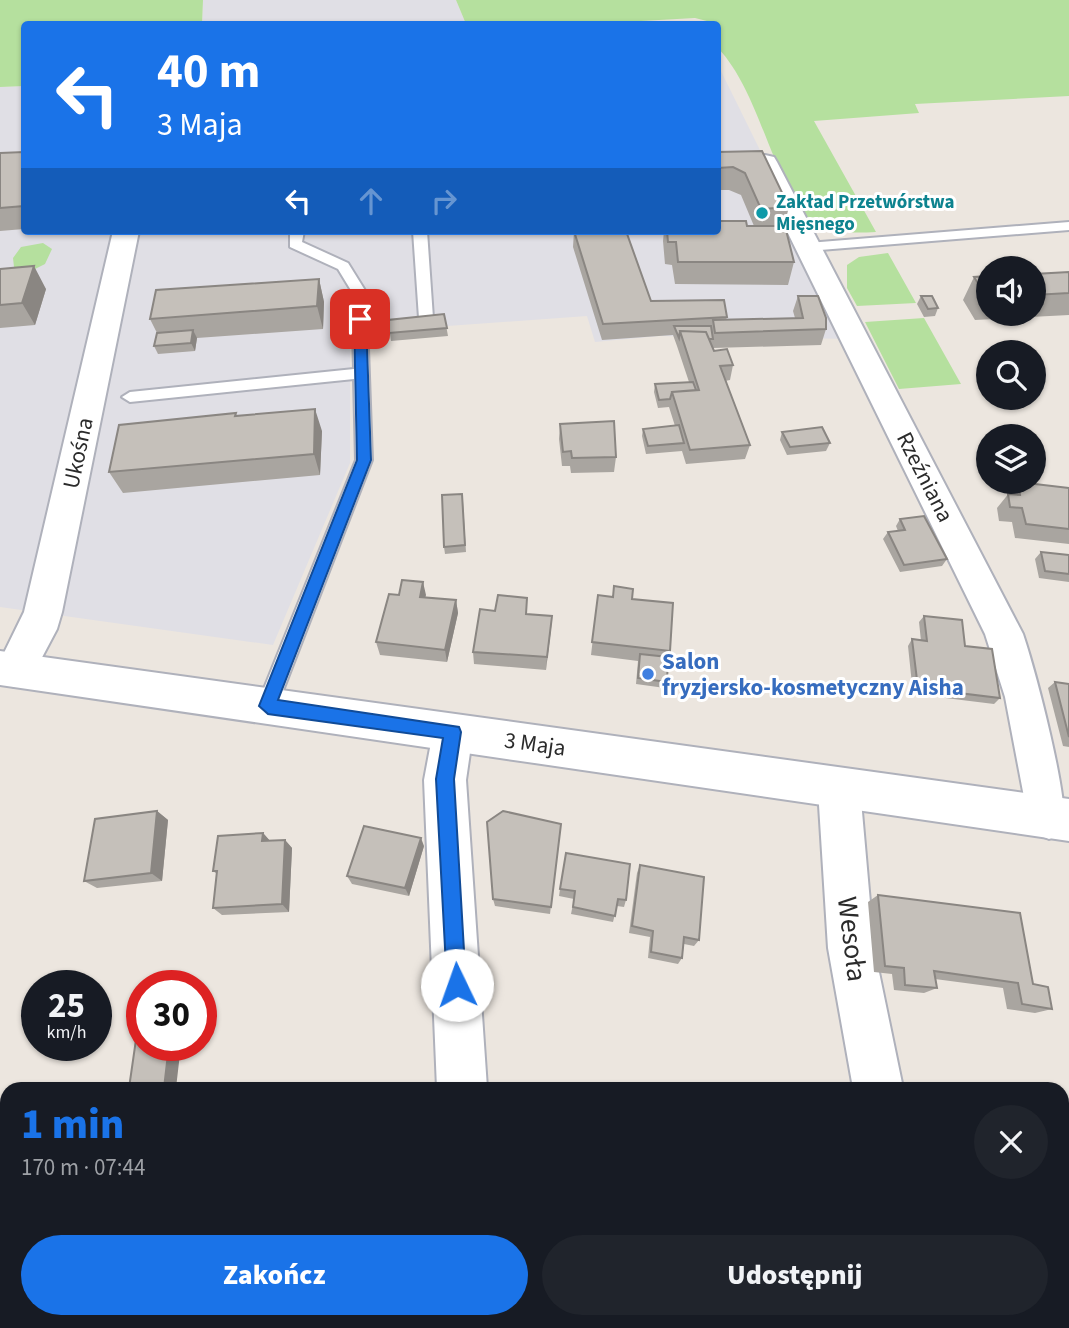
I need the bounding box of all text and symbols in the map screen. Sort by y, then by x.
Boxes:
text: 40 m [157,37,261,107]
icon: left [42,49,133,140]
text: 3 Maja [157,102,243,148]
icon: left [279,182,317,220]
icon: ahead [352,182,390,220]
icon: right [425,182,463,220]
place label: Zakład Przetwórstwa Mięsnego [776,189,955,238]
marker: Zakład Przetwórstwa Mięsnego [754,205,770,221]
map controls [976,256,1046,494]
button: sound [976,256,1046,326]
pin [330,289,390,349]
icon: arrive [341,300,379,338]
button: search [976,340,1046,410]
street label: Ukośna [54,414,102,492]
button: layers [976,424,1046,494]
street label: Rzeźniana [888,426,962,528]
place label: Salon fryzjersko-kosmetyczny Aisha [662,645,964,704]
marker: Salon fryzjersko-kosmetyczny Aisha [640,666,656,682]
street label: 3 Maja [502,723,568,765]
street label: Wesoła [827,894,877,984]
position arrow [420,948,494,1022]
speed limit sign: 30 [126,970,217,1061]
text: 25 [48,981,85,1031]
text: km/h [47,1020,86,1045]
text: 1 min [21,1095,124,1155]
button: close [974,1105,1048,1179]
text: 170 m · 07:44 [21,1151,145,1184]
button: Zakończ [21,1235,528,1315]
button: Udostępnij [542,1235,1048,1315]

